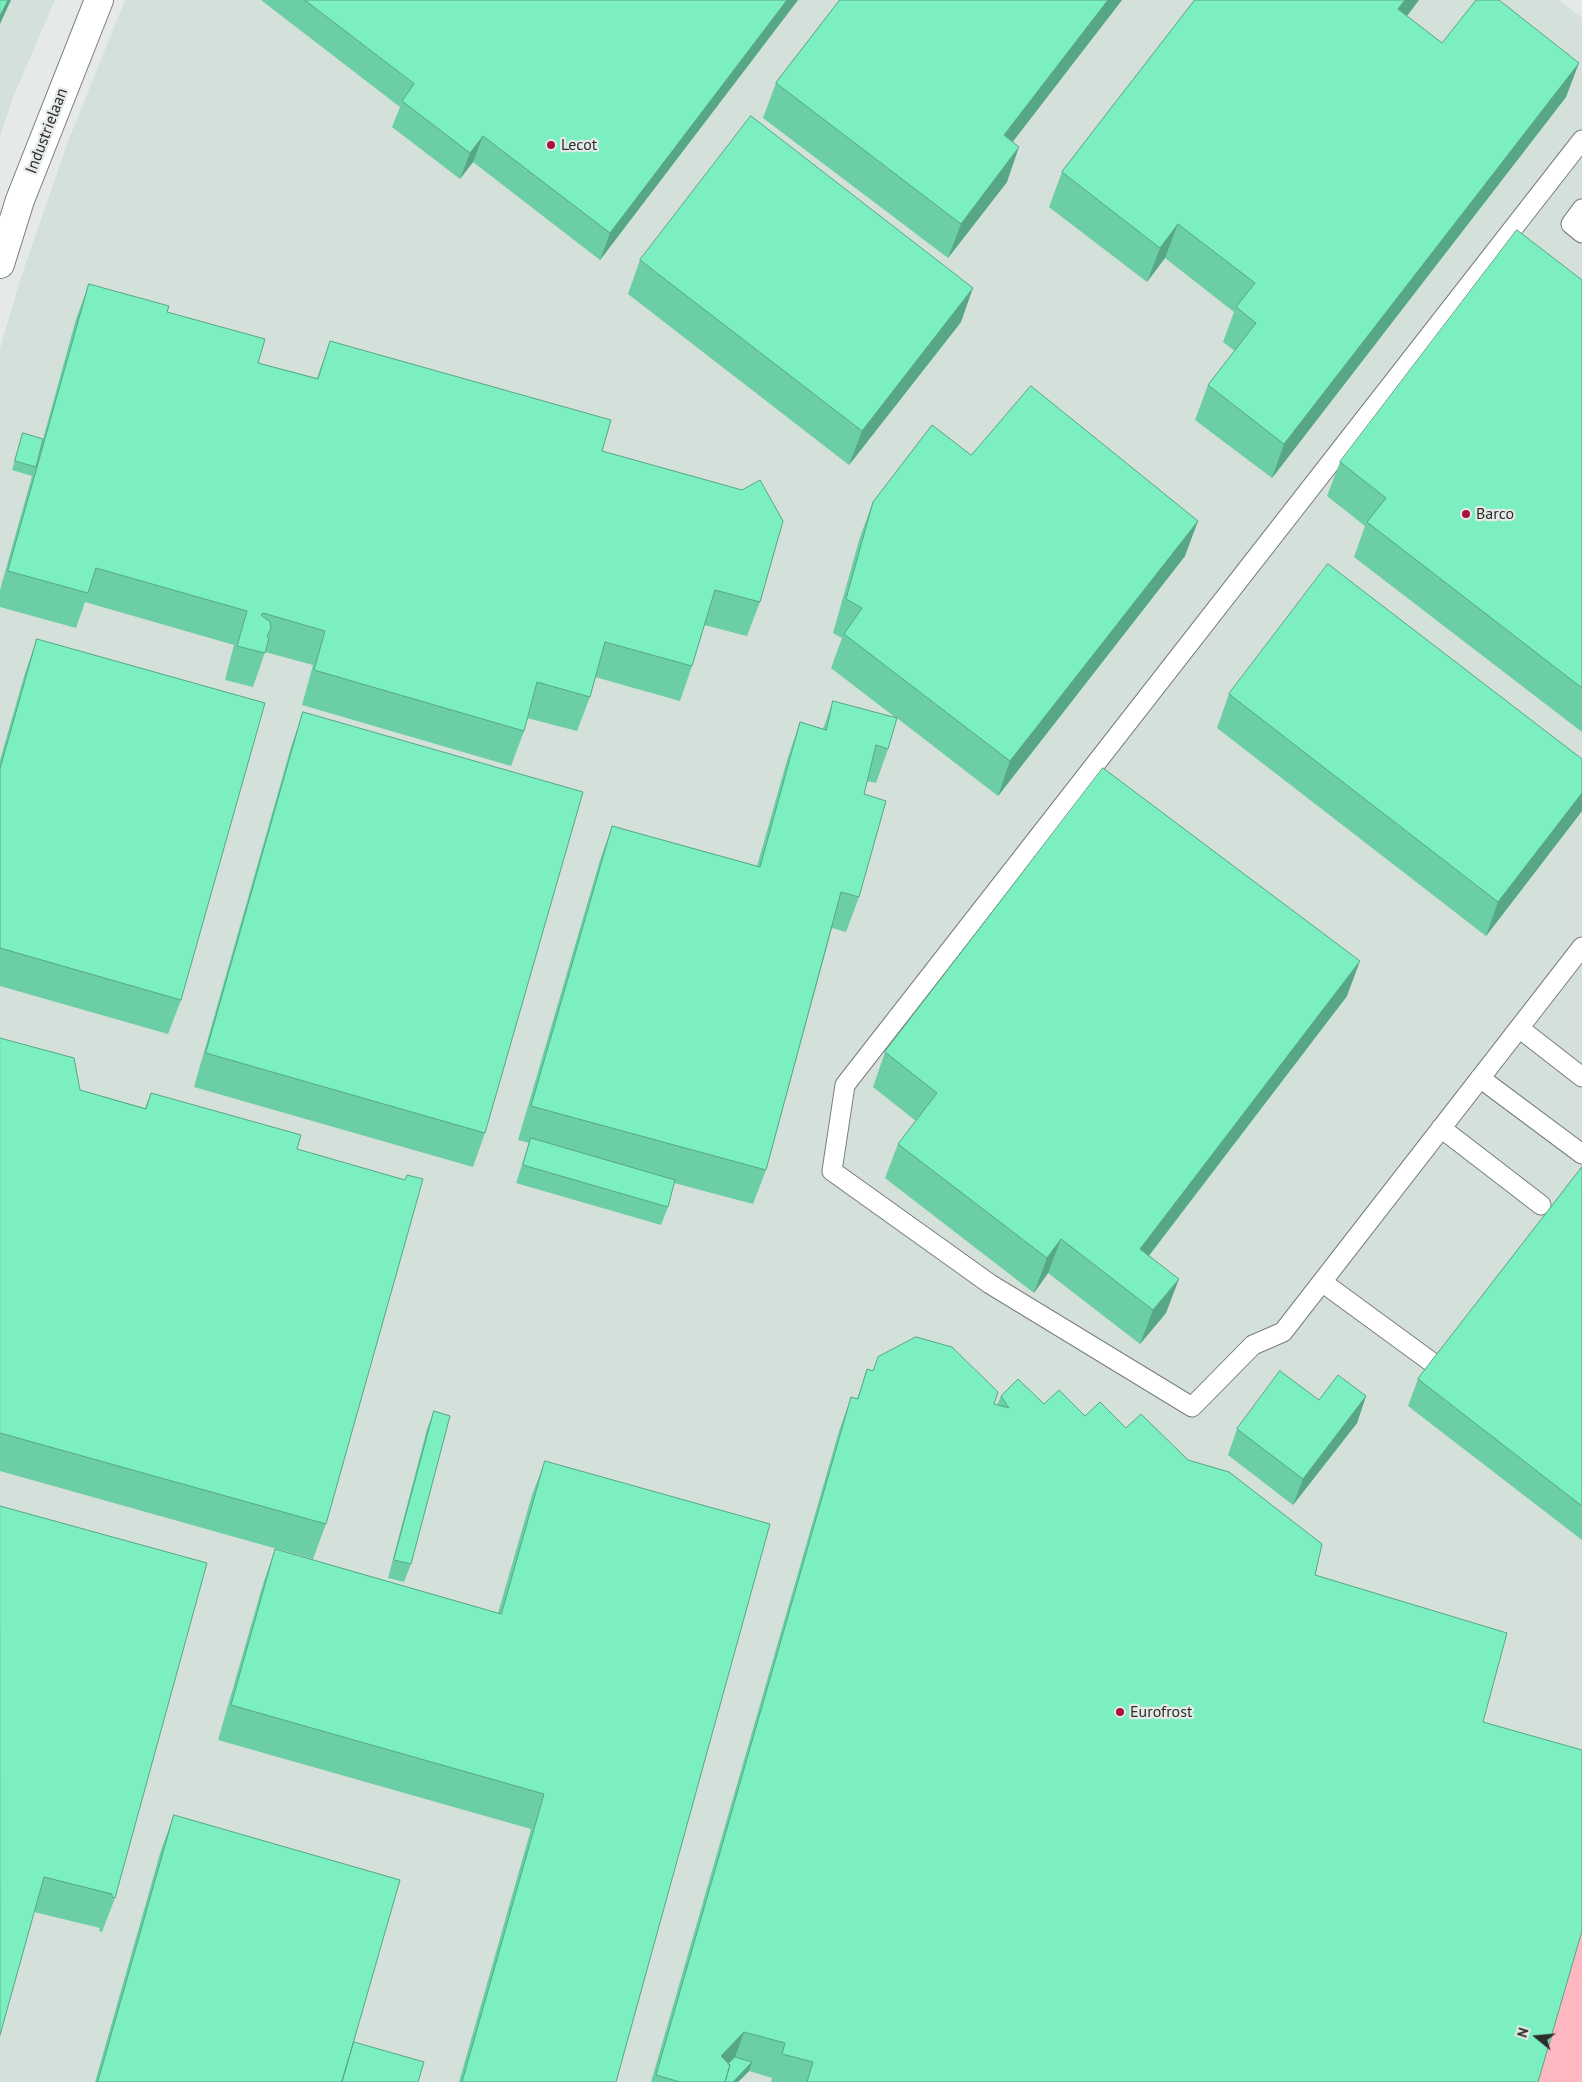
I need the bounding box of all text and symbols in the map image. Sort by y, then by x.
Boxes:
street label: Industrielaan [22,86,72,176]
place label: Lecot [561,135,597,155]
marker: Lecot [545,139,557,151]
place label: Barco [1476,504,1514,524]
marker: Barco [1460,508,1472,520]
place label: Eurofrost [1130,1702,1192,1722]
marker: Eurofrost [1114,1706,1126,1718]
north arrow [1512,2012,1562,2062]
text: N [1513,2026,1533,2040]

